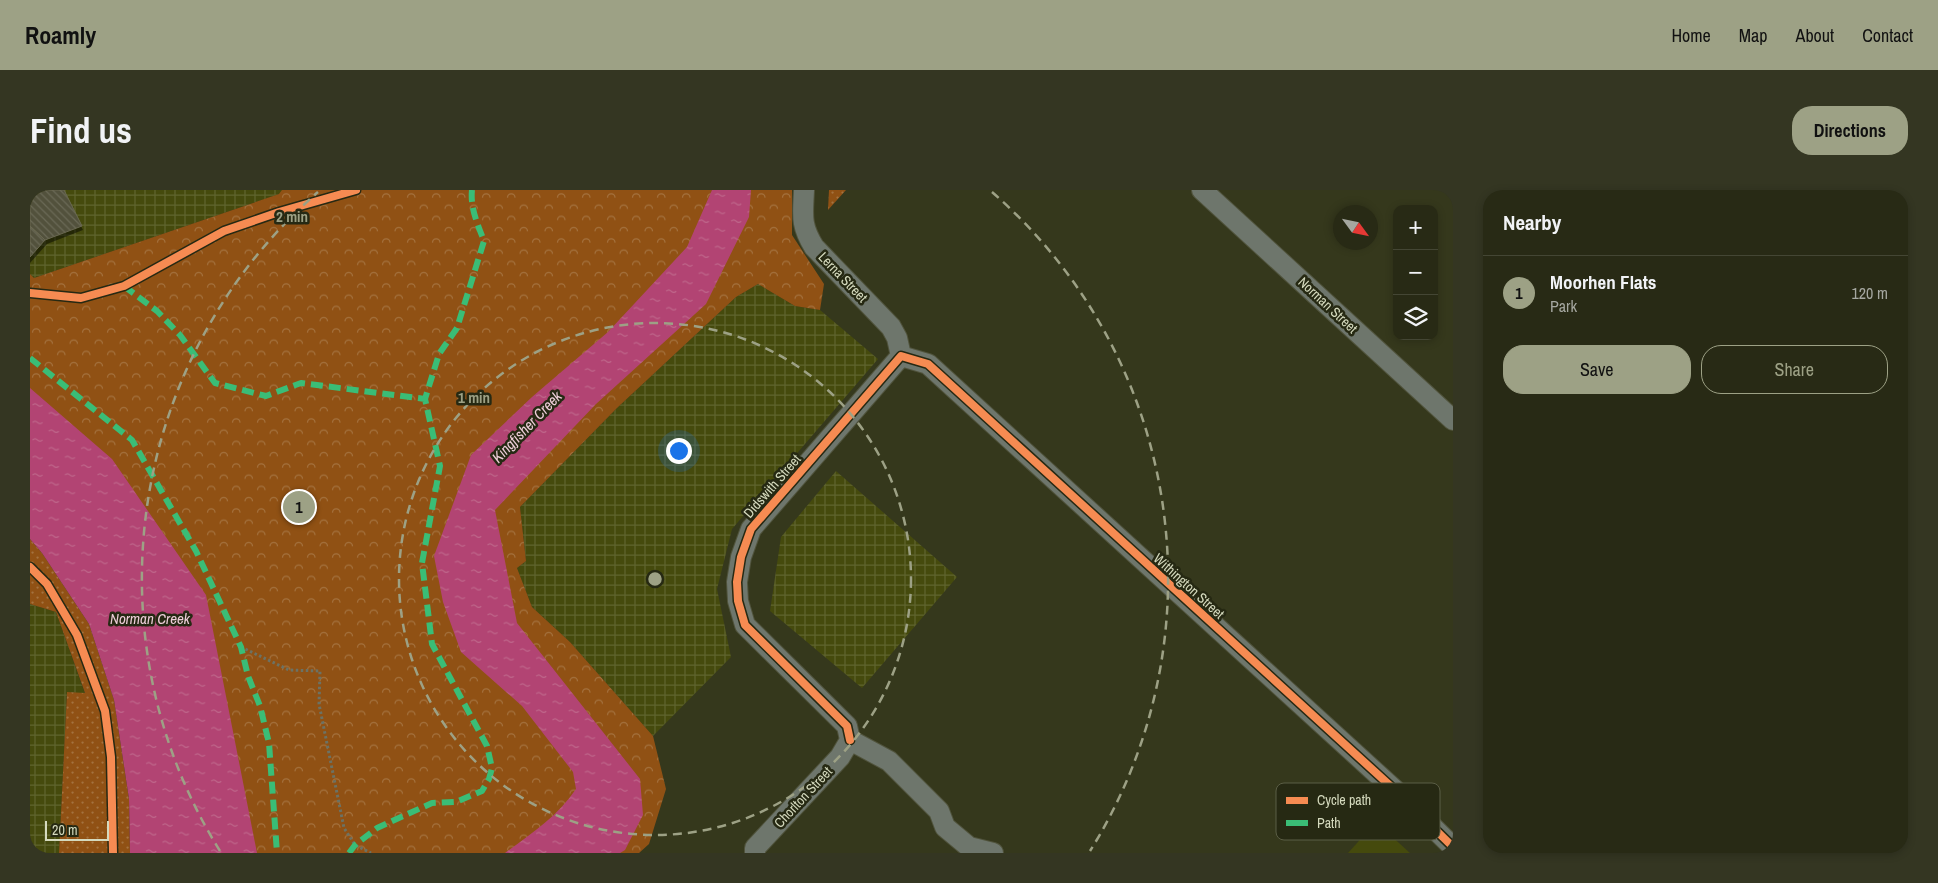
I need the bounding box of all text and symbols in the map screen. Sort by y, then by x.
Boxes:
text: Roamly [25,19,96,51]
text: Home [1671,23,1711,48]
text: Map [1739,23,1768,48]
text: About [1796,23,1834,48]
text: Contact [1862,23,1913,48]
button: Directions [1792,106,1908,155]
text: Find us [30,107,132,154]
north arrow [1333,205,1378,250]
map controls [1393,205,1438,340]
button: + [1393,205,1438,250]
text: 2 min [276,206,308,227]
text: Nearby [1503,208,1561,237]
street label: Lerna Street [815,248,871,306]
button: − [1393,250,1438,295]
text: Moorhen Flats [1550,269,1656,295]
street label: Norman Street [1295,273,1361,337]
text: 1 [1515,282,1523,304]
text: 120 m [1852,282,1888,304]
button: layers [1393,295,1438,340]
text: Park [1550,295,1577,317]
button: Save [1503,345,1691,394]
button: Share [1701,345,1888,394]
water label: Kingfisher Creek [487,386,567,467]
text: 1 min [458,387,490,408]
your location [666,438,692,464]
street label: Didswith Street [739,450,805,522]
pin: 1 [283,488,315,526]
street label: Withington Street [1150,549,1228,623]
centre of rings [646,570,664,588]
water label: Norman Creek [110,608,191,629]
street label: Chorlton Street [770,763,836,831]
legend [1276,783,1440,840]
text: Cycle path [1317,791,1371,809]
text: Path [1317,814,1341,832]
scale bar [45,818,109,841]
text: 20 m [52,821,78,839]

